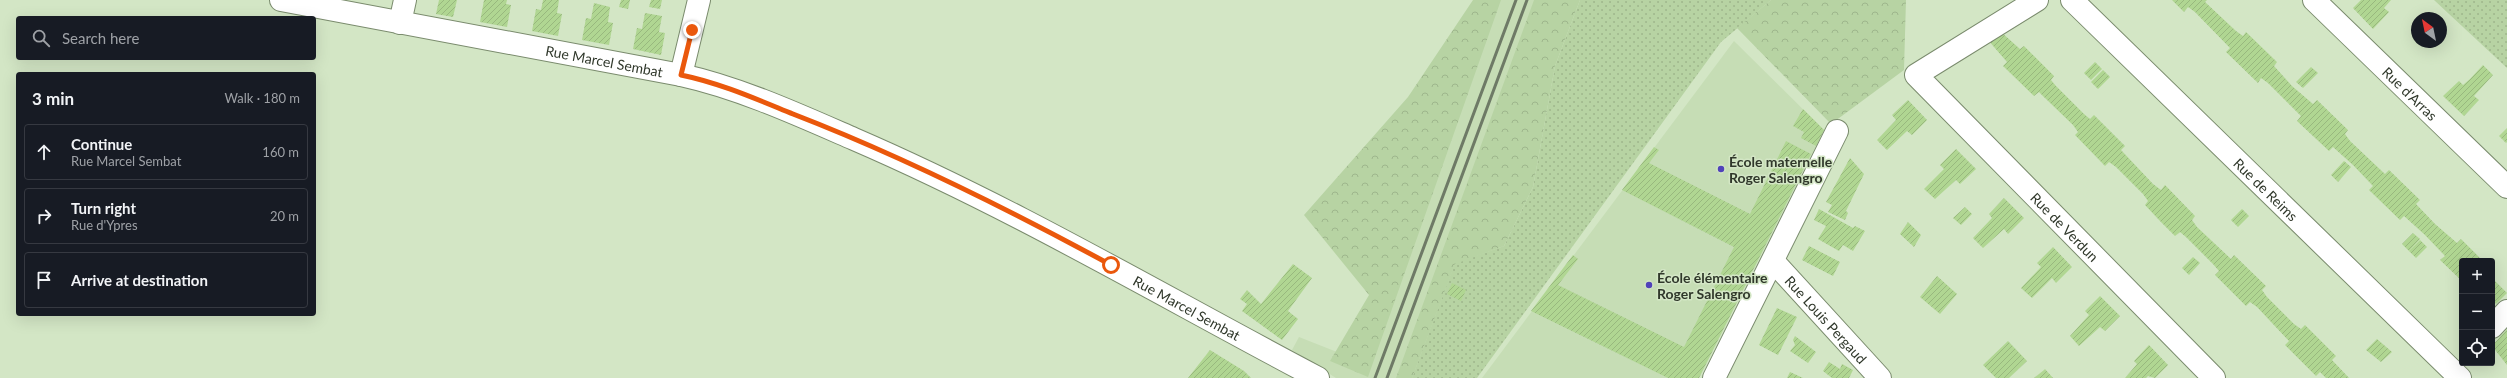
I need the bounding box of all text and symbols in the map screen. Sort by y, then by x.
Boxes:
north arrow [2411,12,2447,48]
search box [16,16,316,60]
route end [683,21,701,39]
icon: search [30,27,52,49]
text: Search here [62,29,139,47]
street label: Rue Marcel Sembat [544,41,664,80]
street label: Rue d'Arras [2379,63,2441,124]
text: 3 min [32,88,74,109]
text: Walk · 180 m [224,90,300,106]
text: Continue [71,135,132,153]
icon: ahead [33,141,55,163]
text: 160 m [262,144,299,160]
text: Rue Marcel Sembat [71,153,181,169]
place label: École maternelle Roger Salengro [1729,153,1833,186]
street label: Rue de Reims [2231,154,2302,224]
marker: École maternelle Roger Salengro [1716,164,1726,174]
street label: Rue de Verdun [2028,189,2103,265]
text: Turn right [71,199,136,217]
icon: right [33,205,55,227]
text: 20 m [270,208,299,224]
text: Rue d'Ypres [71,217,138,233]
route start [1102,256,1120,274]
map controls [2459,258,2495,366]
button: + [2459,258,2495,294]
icon: arrive [33,269,55,291]
place label: École élémentaire Roger Salengro [1657,269,1768,302]
text: Arrive at destination [71,271,208,289]
street label: Rue Marcel Sembat [1131,272,1243,343]
street label: Rue Louis Pergaud [1782,272,1871,367]
marker: École élémentaire Roger Salengro [1644,280,1654,290]
button: − [2459,294,2495,330]
button: locate [2459,330,2495,366]

